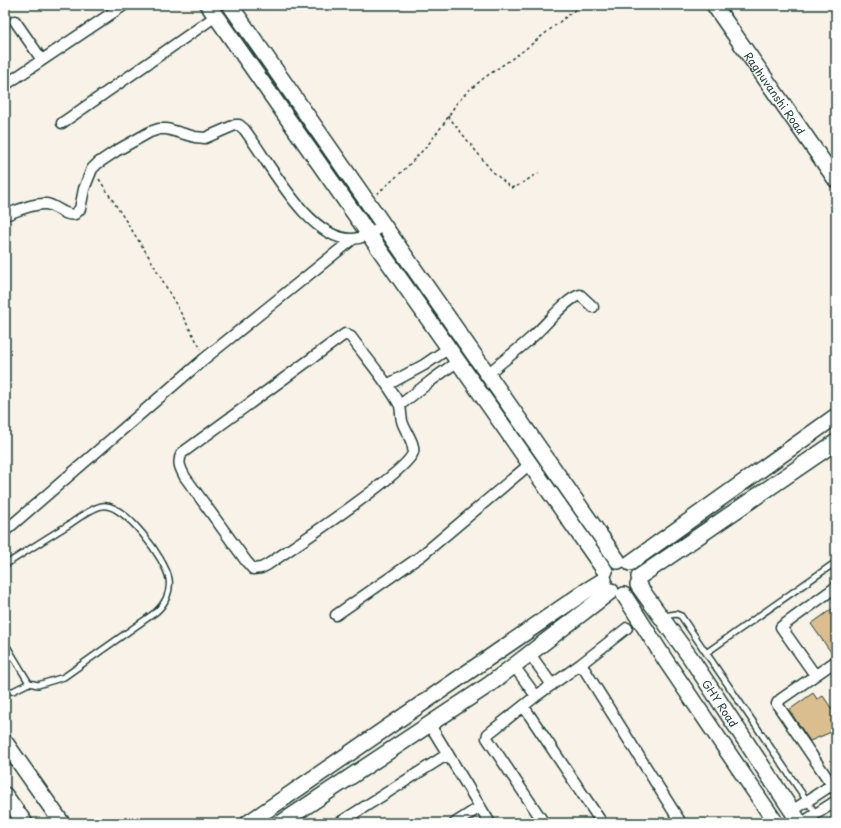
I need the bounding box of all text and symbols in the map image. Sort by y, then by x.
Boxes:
street label: Raghuvanshi Road [740,48,810,138]
street label: GHY Road [698,676,743,730]

